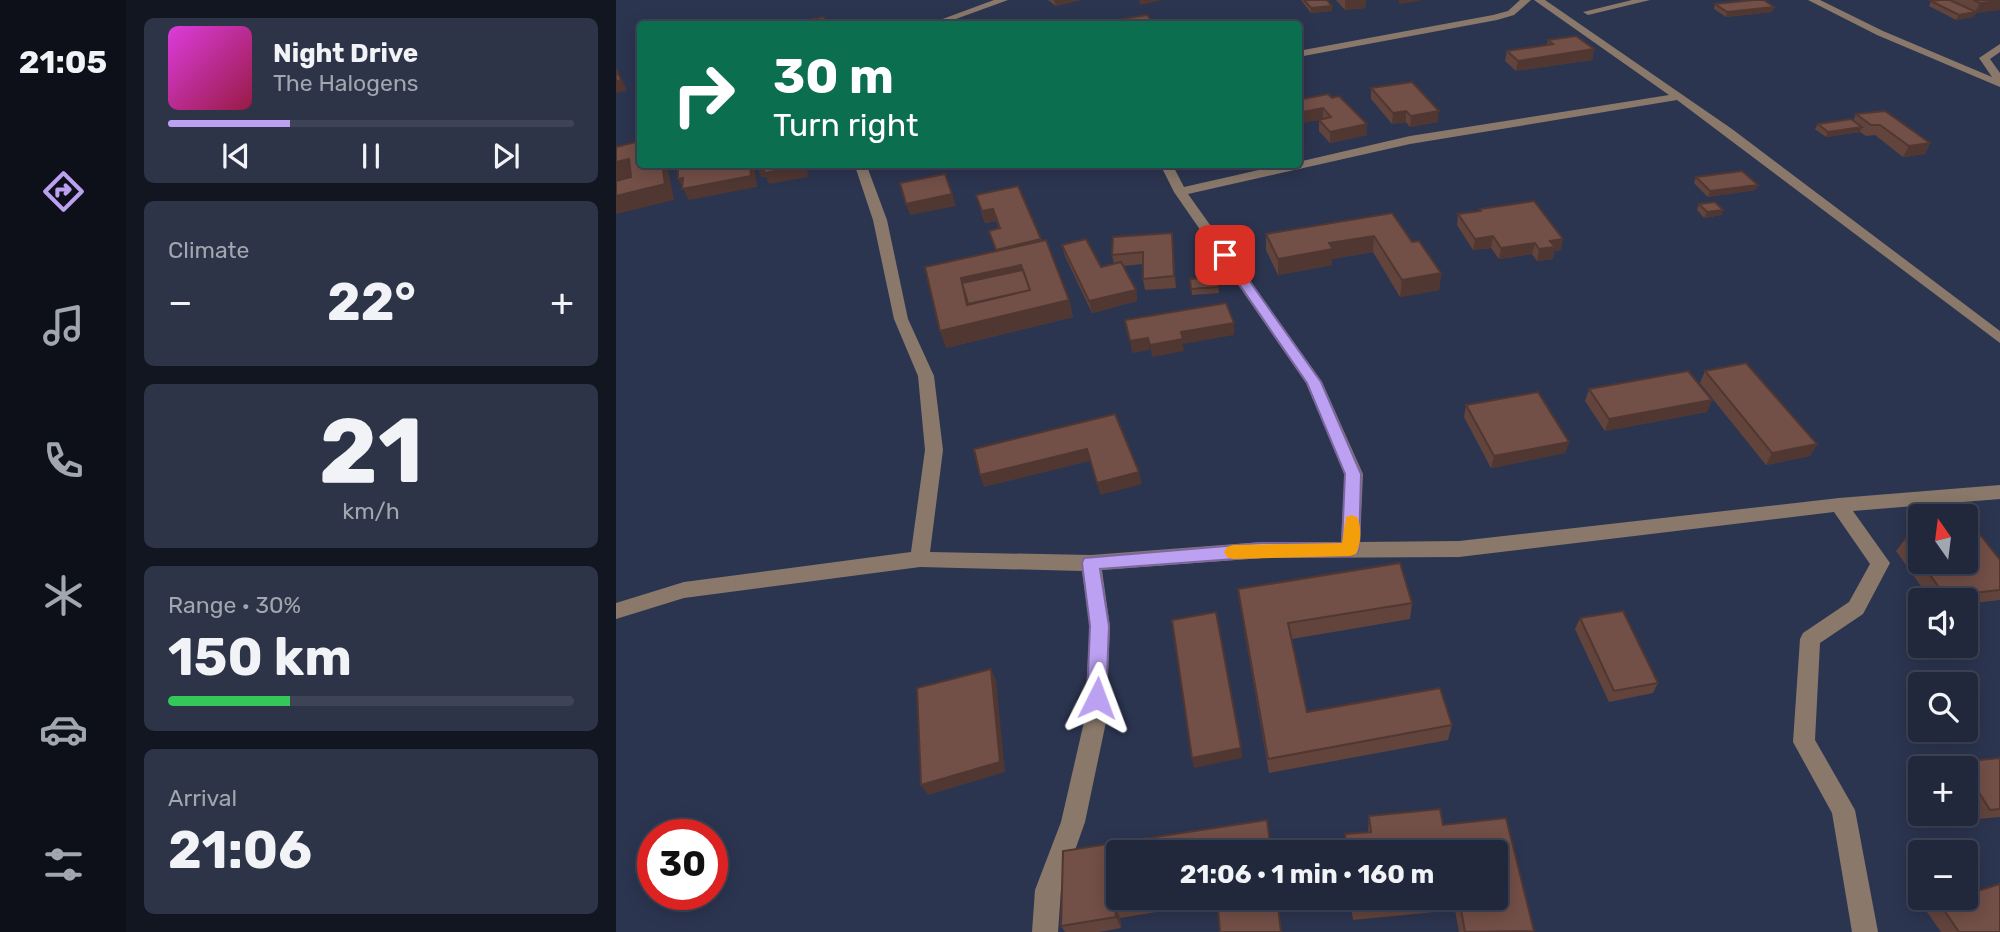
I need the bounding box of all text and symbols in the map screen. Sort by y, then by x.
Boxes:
text: Night Drive [273,38,418,69]
text: 21:05 [19,43,107,81]
text: 30 m [773,47,894,105]
icon: right [658,49,749,140]
text: The Halogens [273,69,419,97]
text: Turn right [773,106,918,144]
icon: previous [217,137,255,175]
icon: pause [352,137,390,175]
icon: next [487,137,525,175]
icon: directions [39,167,88,216]
pin [1195,225,1255,285]
text: Climate [168,236,249,264]
icon: arrive [1206,236,1244,274]
text: 22° [327,271,416,333]
text: − [168,279,193,325]
text: + [550,279,574,325]
icon: music [39,301,88,350]
text: 21 [319,397,423,505]
icon: phone [39,436,88,485]
text: km/h [342,497,400,525]
north arrow [1908,504,1978,574]
map controls [1908,504,1978,910]
icon: climate [39,571,88,620]
button: sound [1908,588,1978,658]
text: Range · 30% [168,591,301,619]
text: 150 km [168,626,352,688]
position arrow [1060,661,1134,735]
button: search [1908,672,1978,742]
icon: car [39,705,88,754]
button: + [1908,756,1978,826]
text: Arrival [168,784,237,812]
text: 21:06 [168,819,312,881]
speed limit sign: 30 [637,819,728,910]
icon: filters [39,840,88,889]
button: − [1908,840,1978,910]
text: 21:06 · 1 min · 160 m [1180,859,1434,890]

